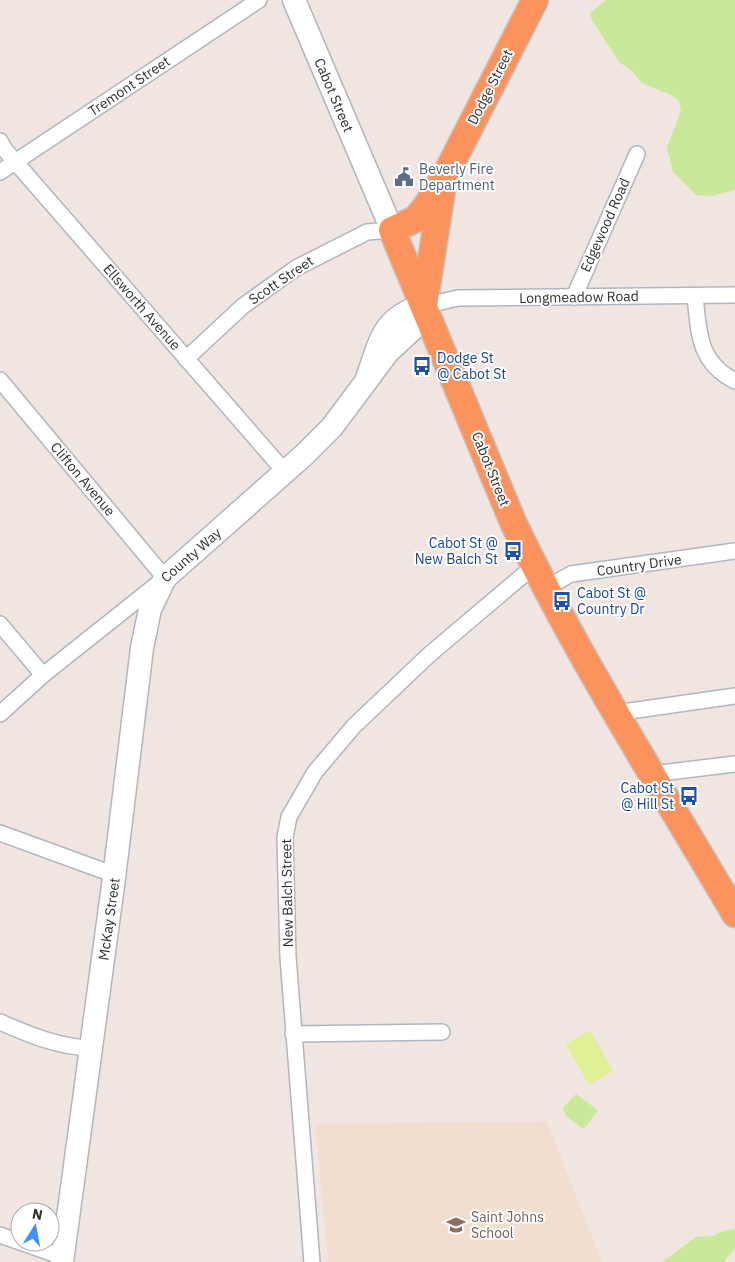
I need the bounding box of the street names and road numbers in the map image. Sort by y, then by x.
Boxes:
street label: Dodge Street [463,46,517,128]
street label: Tremont Street [85,52,173,120]
street label: Cabot Street [310,55,358,135]
street label: Edgewood Road [576,175,634,275]
street label: Scott Street [245,252,317,308]
street label: Ellsworth Avenue [99,260,185,354]
street label: Longmeadow Road [519,287,639,307]
street label: Cabot Street [468,429,514,509]
street label: Clifton Avenue [47,438,119,520]
street label: County Way [157,524,225,586]
street label: Country Drive [595,550,683,580]
street label: New Balch Street [277,838,297,948]
street label: McKay Street [94,876,124,961]

